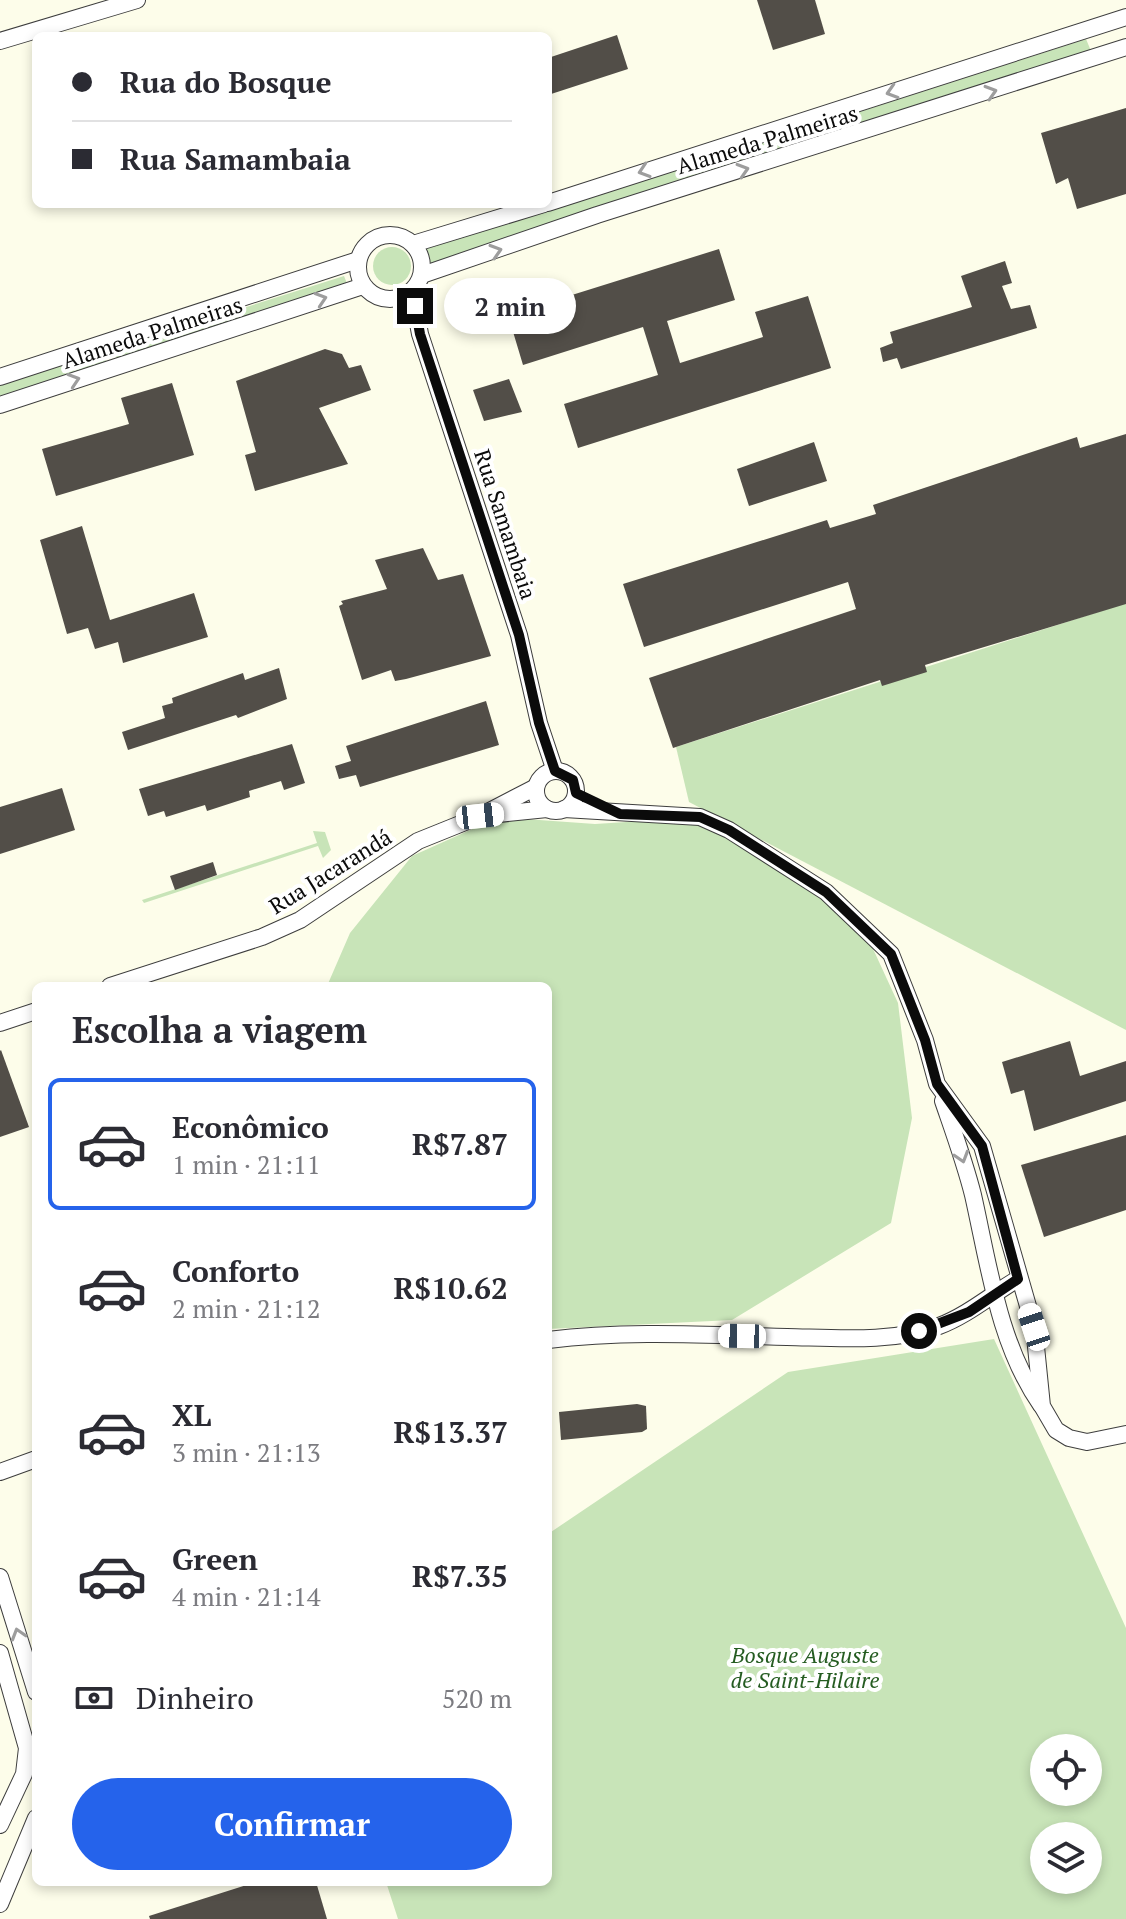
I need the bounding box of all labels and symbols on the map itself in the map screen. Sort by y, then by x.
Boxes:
one-way arrow [885,83,899,99]
one-way arrow [984,85,998,101]
street label: Alameda Palmeiras [673,98,861,180]
one-way arrow [638,162,652,178]
one-way arrow [736,163,750,179]
one-way arrow [489,244,503,260]
callout: 2 min [443,278,575,334]
route end [397,288,433,324]
street label: Alameda Palmeiras [58,289,246,375]
one-way arrow [313,293,327,309]
one-way arrow [66,374,80,390]
street label: Rua Samambaia [468,445,544,603]
car [455,802,505,830]
street label: Rua Jacarandá [263,822,397,920]
one-way arrow [953,1150,969,1164]
car [1015,1300,1053,1354]
route start [901,1313,937,1349]
car [718,1324,766,1348]
one-way arrow [11,1628,27,1641]
park label: Bosque Auguste de Saint-Hilaire [730,1640,879,1694]

